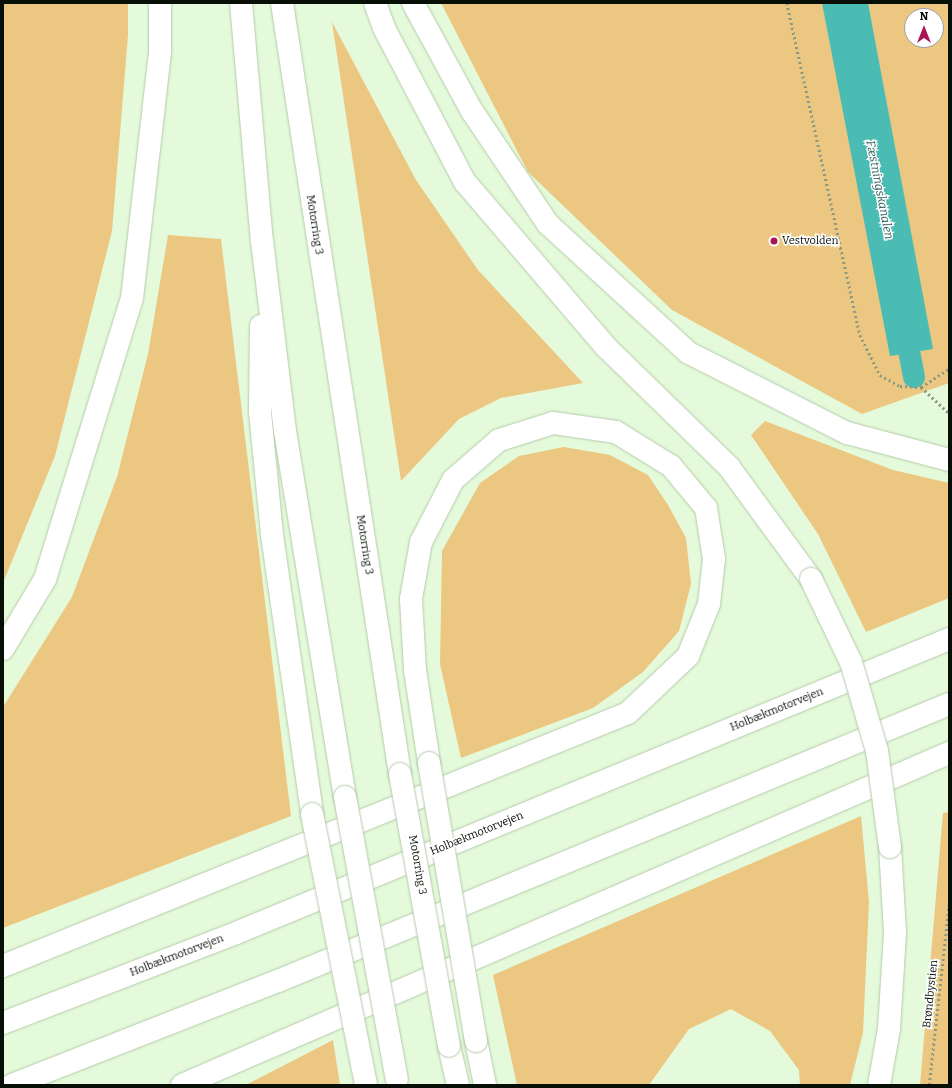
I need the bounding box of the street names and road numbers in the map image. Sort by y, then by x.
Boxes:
street label: Motorring 3 [303,194,325,256]
street label: Motorring 3 [353,514,375,576]
street label: Holbækmotorvejen [728,685,826,735]
street label: Holbækmotorvejen [428,809,526,859]
street label: Motorring 3 [405,834,429,896]
street label: Holbækmotorvejen [128,932,226,980]
street label: Brøndbystien [921,959,941,1029]

